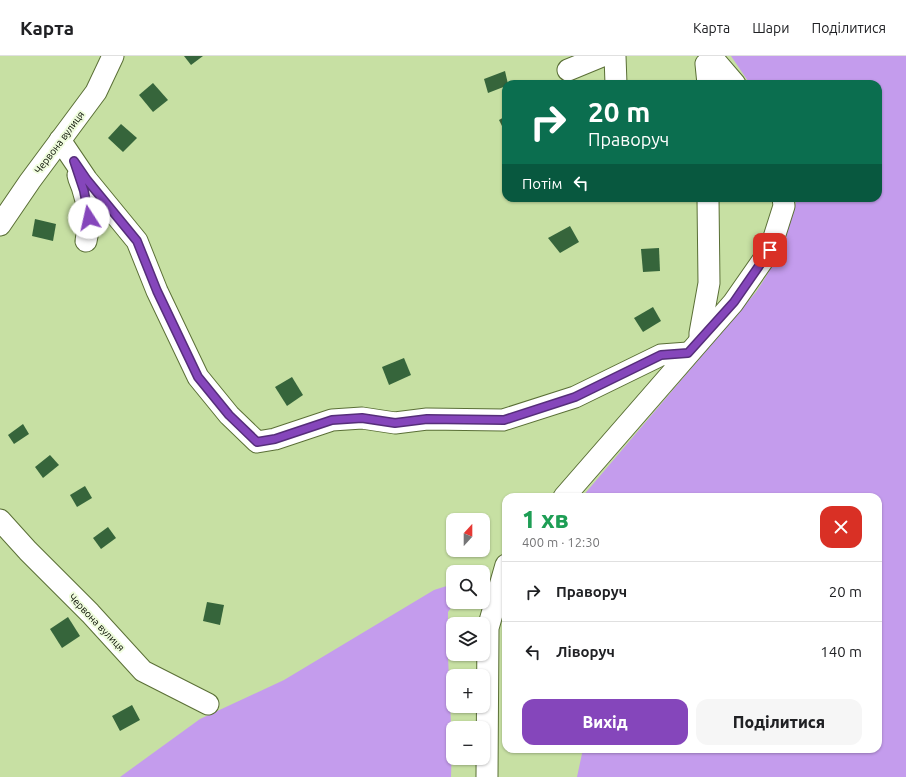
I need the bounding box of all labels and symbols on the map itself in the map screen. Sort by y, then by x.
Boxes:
street label: Червона вулиця [32,109,86,176]
position arrow [68,197,110,239]
pin [753,233,787,267]
north arrow [446,513,490,557]
street label: Червона вулиця [67,591,127,653]

